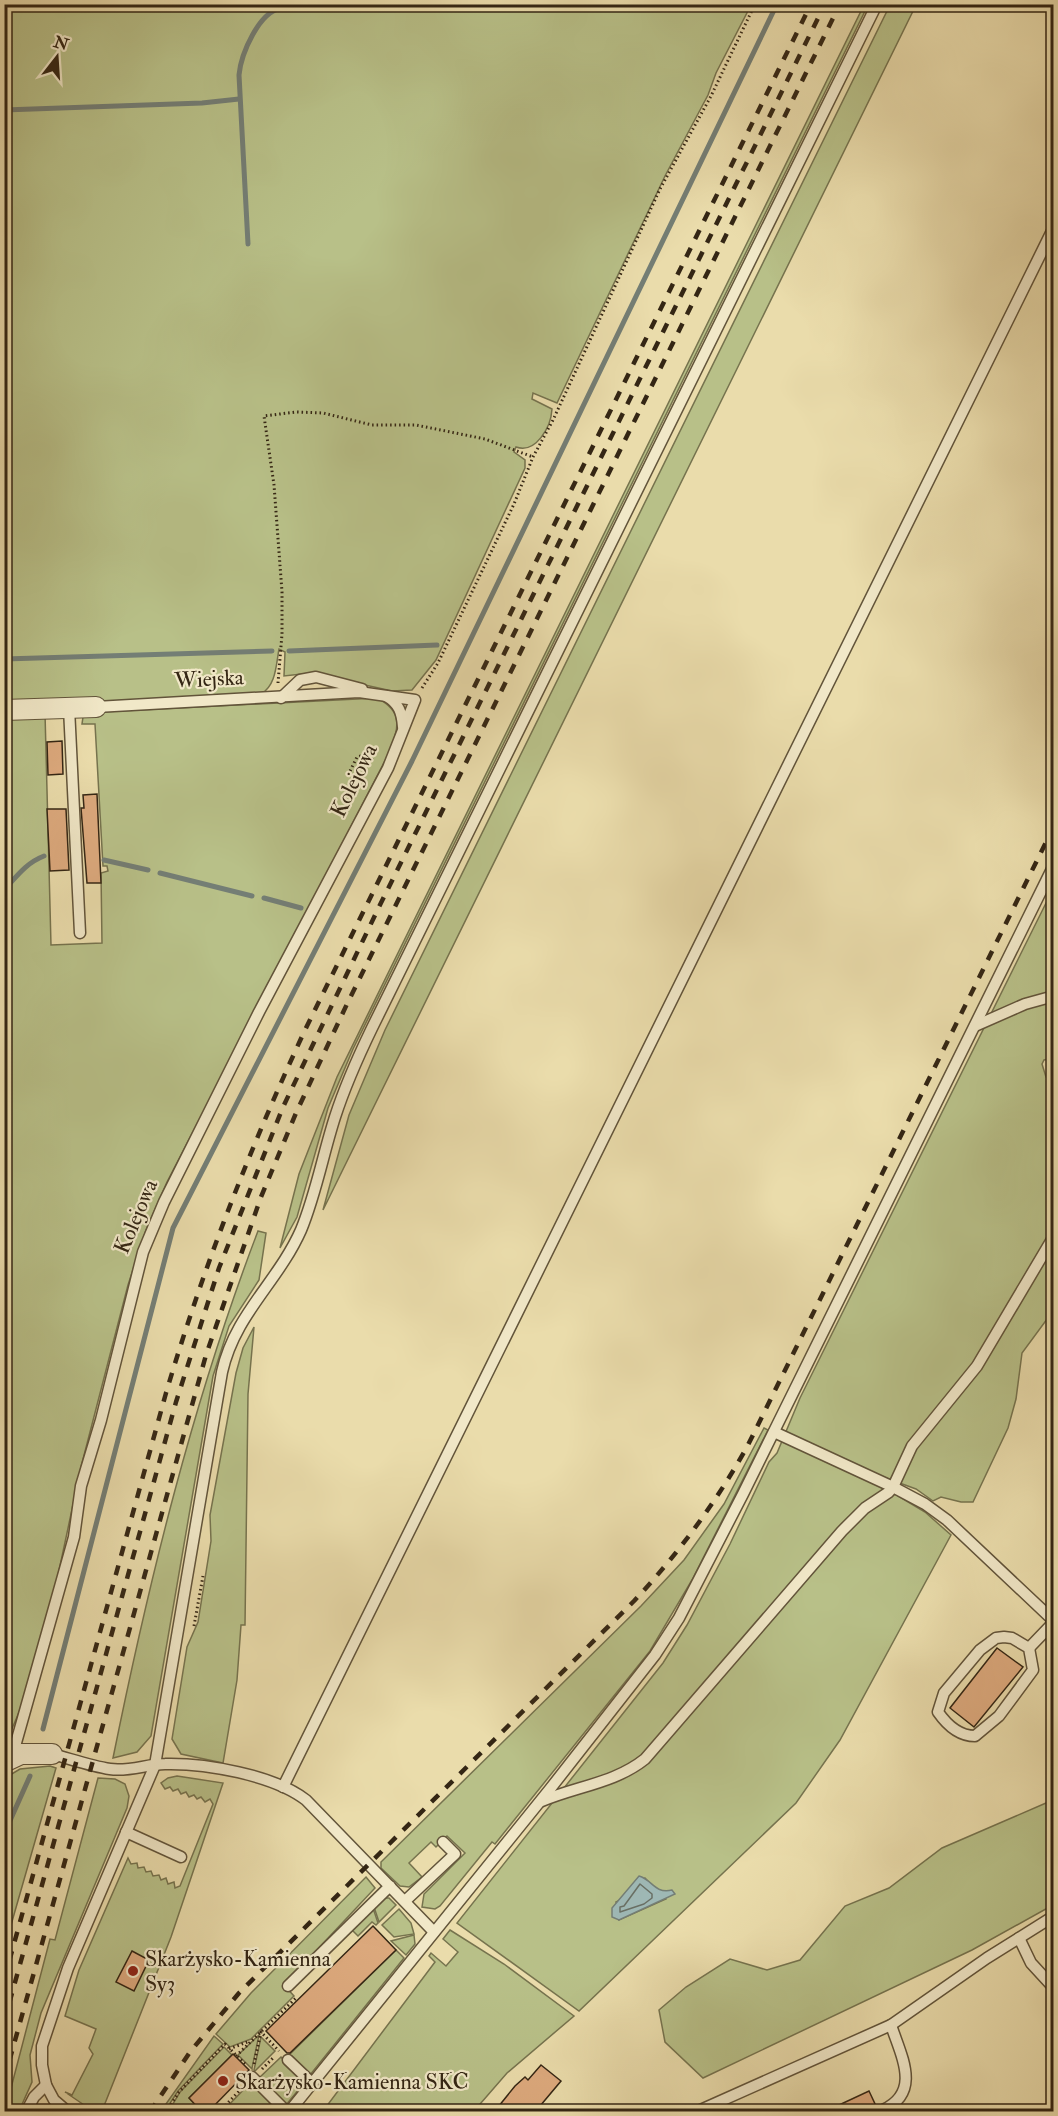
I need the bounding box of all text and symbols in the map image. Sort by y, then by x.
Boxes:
north arrow [27,27,87,87]
text: N [50,32,72,55]
street label: Wiejska [173,663,245,695]
street label: Kolejowa [324,738,384,822]
street label: Kolejowa [108,1174,164,1258]
place label: Skarżysko-Kamienna Sy3 [145,1945,332,1998]
marker: Skarżysko-Kamienna Sy3 [126,1964,140,1978]
place label: Skarżysko-Kamienna SKC [235,2068,469,2096]
marker: Skarżysko-Kamienna SKC [216,2074,230,2088]

